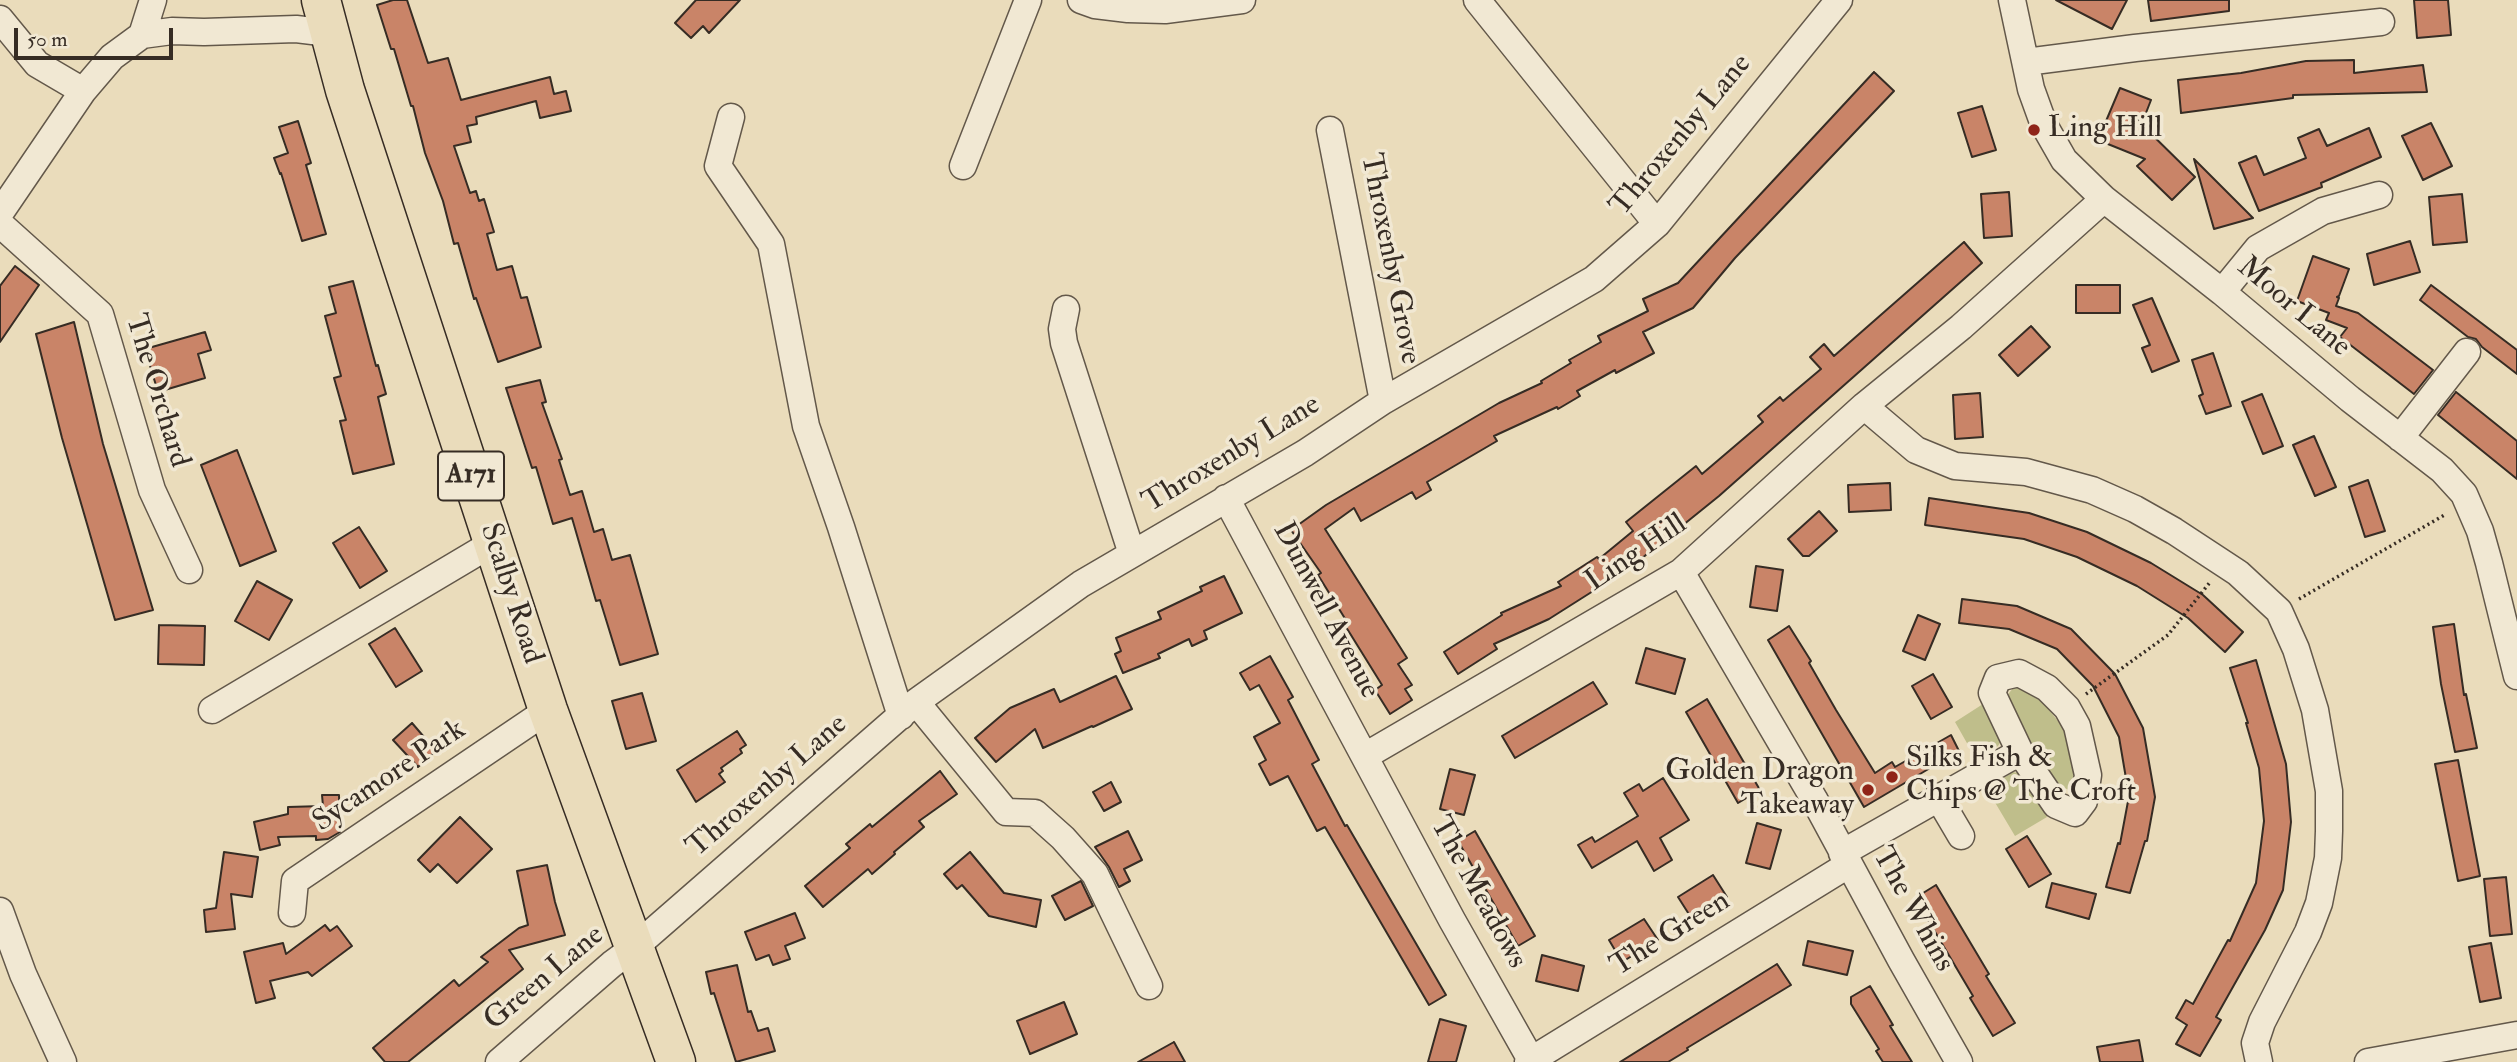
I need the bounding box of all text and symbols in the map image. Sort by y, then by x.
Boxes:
scale bar [18,14,177,58]
text: 50 m [27,26,68,53]
street label: Throxenby Lane [1604,48,1760,224]
place label: Ling Hill [2048,112,2162,148]
marker: Ling Hill [2026,122,2042,138]
street label: Throxenby Grove [1351,151,1427,367]
street label: Moor Lane [2229,250,2357,366]
street label: The Orchard [116,310,196,472]
street label: Throxenby Lane [1137,388,1327,522]
road number: A171 [438,452,504,500]
street label: Ling Hill [1580,507,1694,601]
street label: Dunwell Avenue [1263,517,1387,705]
street label: Scalby Road [470,519,550,669]
street label: Throxenby Lane [681,708,855,866]
street label: Sycamore Park [307,713,473,841]
place label: Silks Fish & Chips @ The Croft [1906,742,2136,812]
place label: Golden Dragon Takeaway [1665,755,1854,826]
marker: Silks Fish & Chips @ The Croft [1884,769,1900,785]
marker: Golden Dragon Takeaway [1860,782,1876,798]
street label: The Meadows [1421,811,1533,975]
street label: The Whins [1863,841,1961,979]
street label: The Green [1605,884,1737,986]
street label: Green Lane [478,919,612,1039]

